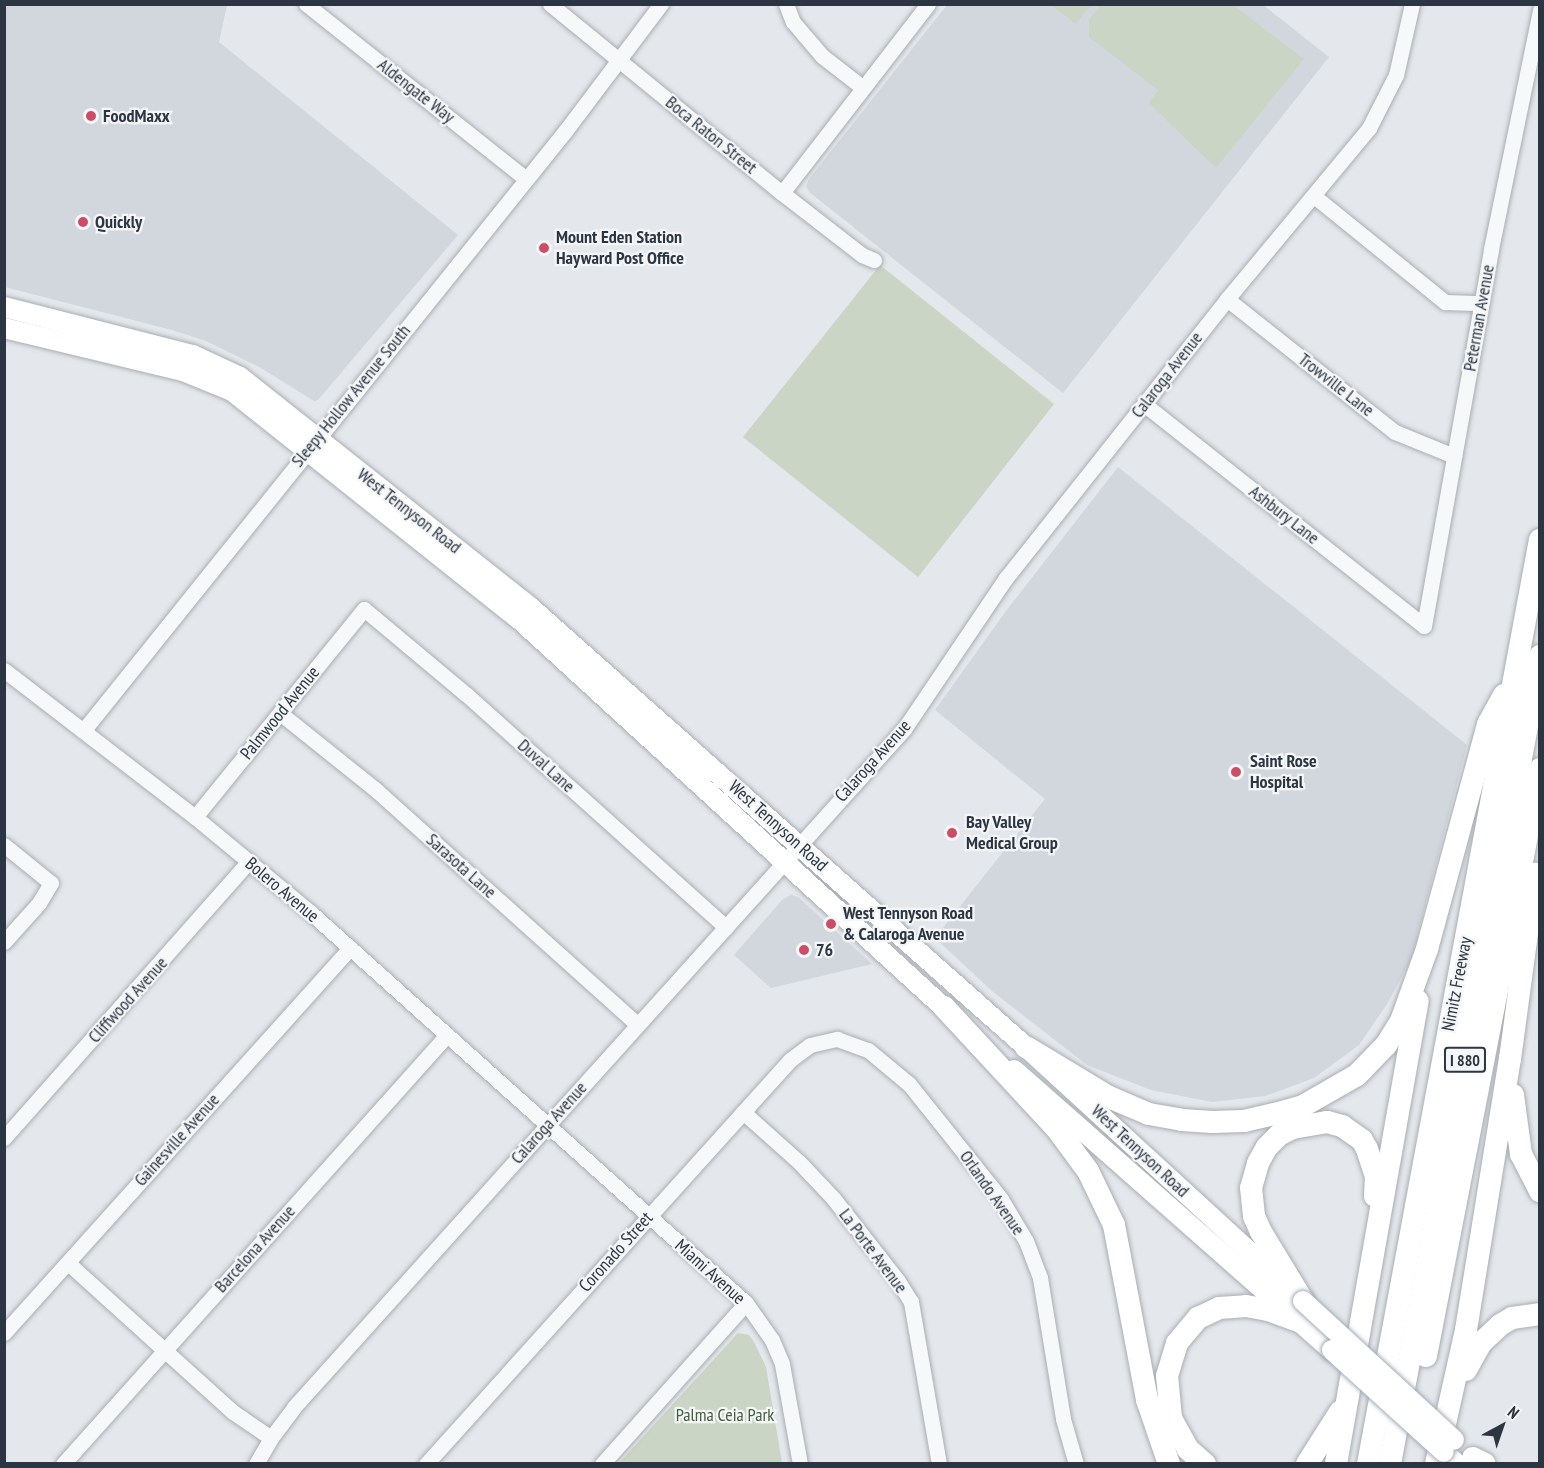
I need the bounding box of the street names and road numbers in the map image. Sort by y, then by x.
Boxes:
street label: Aldengate Way [373,54,459,128]
street label: Boca Raton Street [661,92,761,178]
street label: Peterman Avenue [1459,263,1499,373]
street label: Sleepy Hollow Avenue South [287,320,415,472]
street label: Calaroga Avenue [1127,328,1207,422]
street label: Trowville Lane [1294,349,1378,421]
street label: West Tennyson Road [353,464,465,558]
street label: Ashbury Lane [1244,481,1324,549]
street label: Palmwood Avenue [236,662,324,764]
street label: Calaroga Avenue [830,715,916,807]
street label: Duval Lane [513,735,579,797]
street label: West Tennyson Road [724,776,832,876]
street label: Sarasota Lane [422,829,500,903]
street label: Bolero Avenue [241,853,323,927]
street label: Nimitz Freeway [1437,935,1477,1033]
street label: Cliffwood Avenue [84,952,172,1048]
road number: I 880 [1442,1047,1488,1073]
street label: Calaroga Avenue [506,1077,592,1169]
street label: Gainesville Avenue [130,1089,224,1191]
street label: West Tennyson Road [1086,1100,1194,1202]
street label: Orlando Avenue [955,1146,1029,1240]
street label: Barcelona Avenue [210,1201,300,1297]
street label: La Porte Avenue [834,1204,912,1298]
street label: Coronado Street [575,1208,657,1296]
street label: Miami Avenue [670,1235,750,1309]

